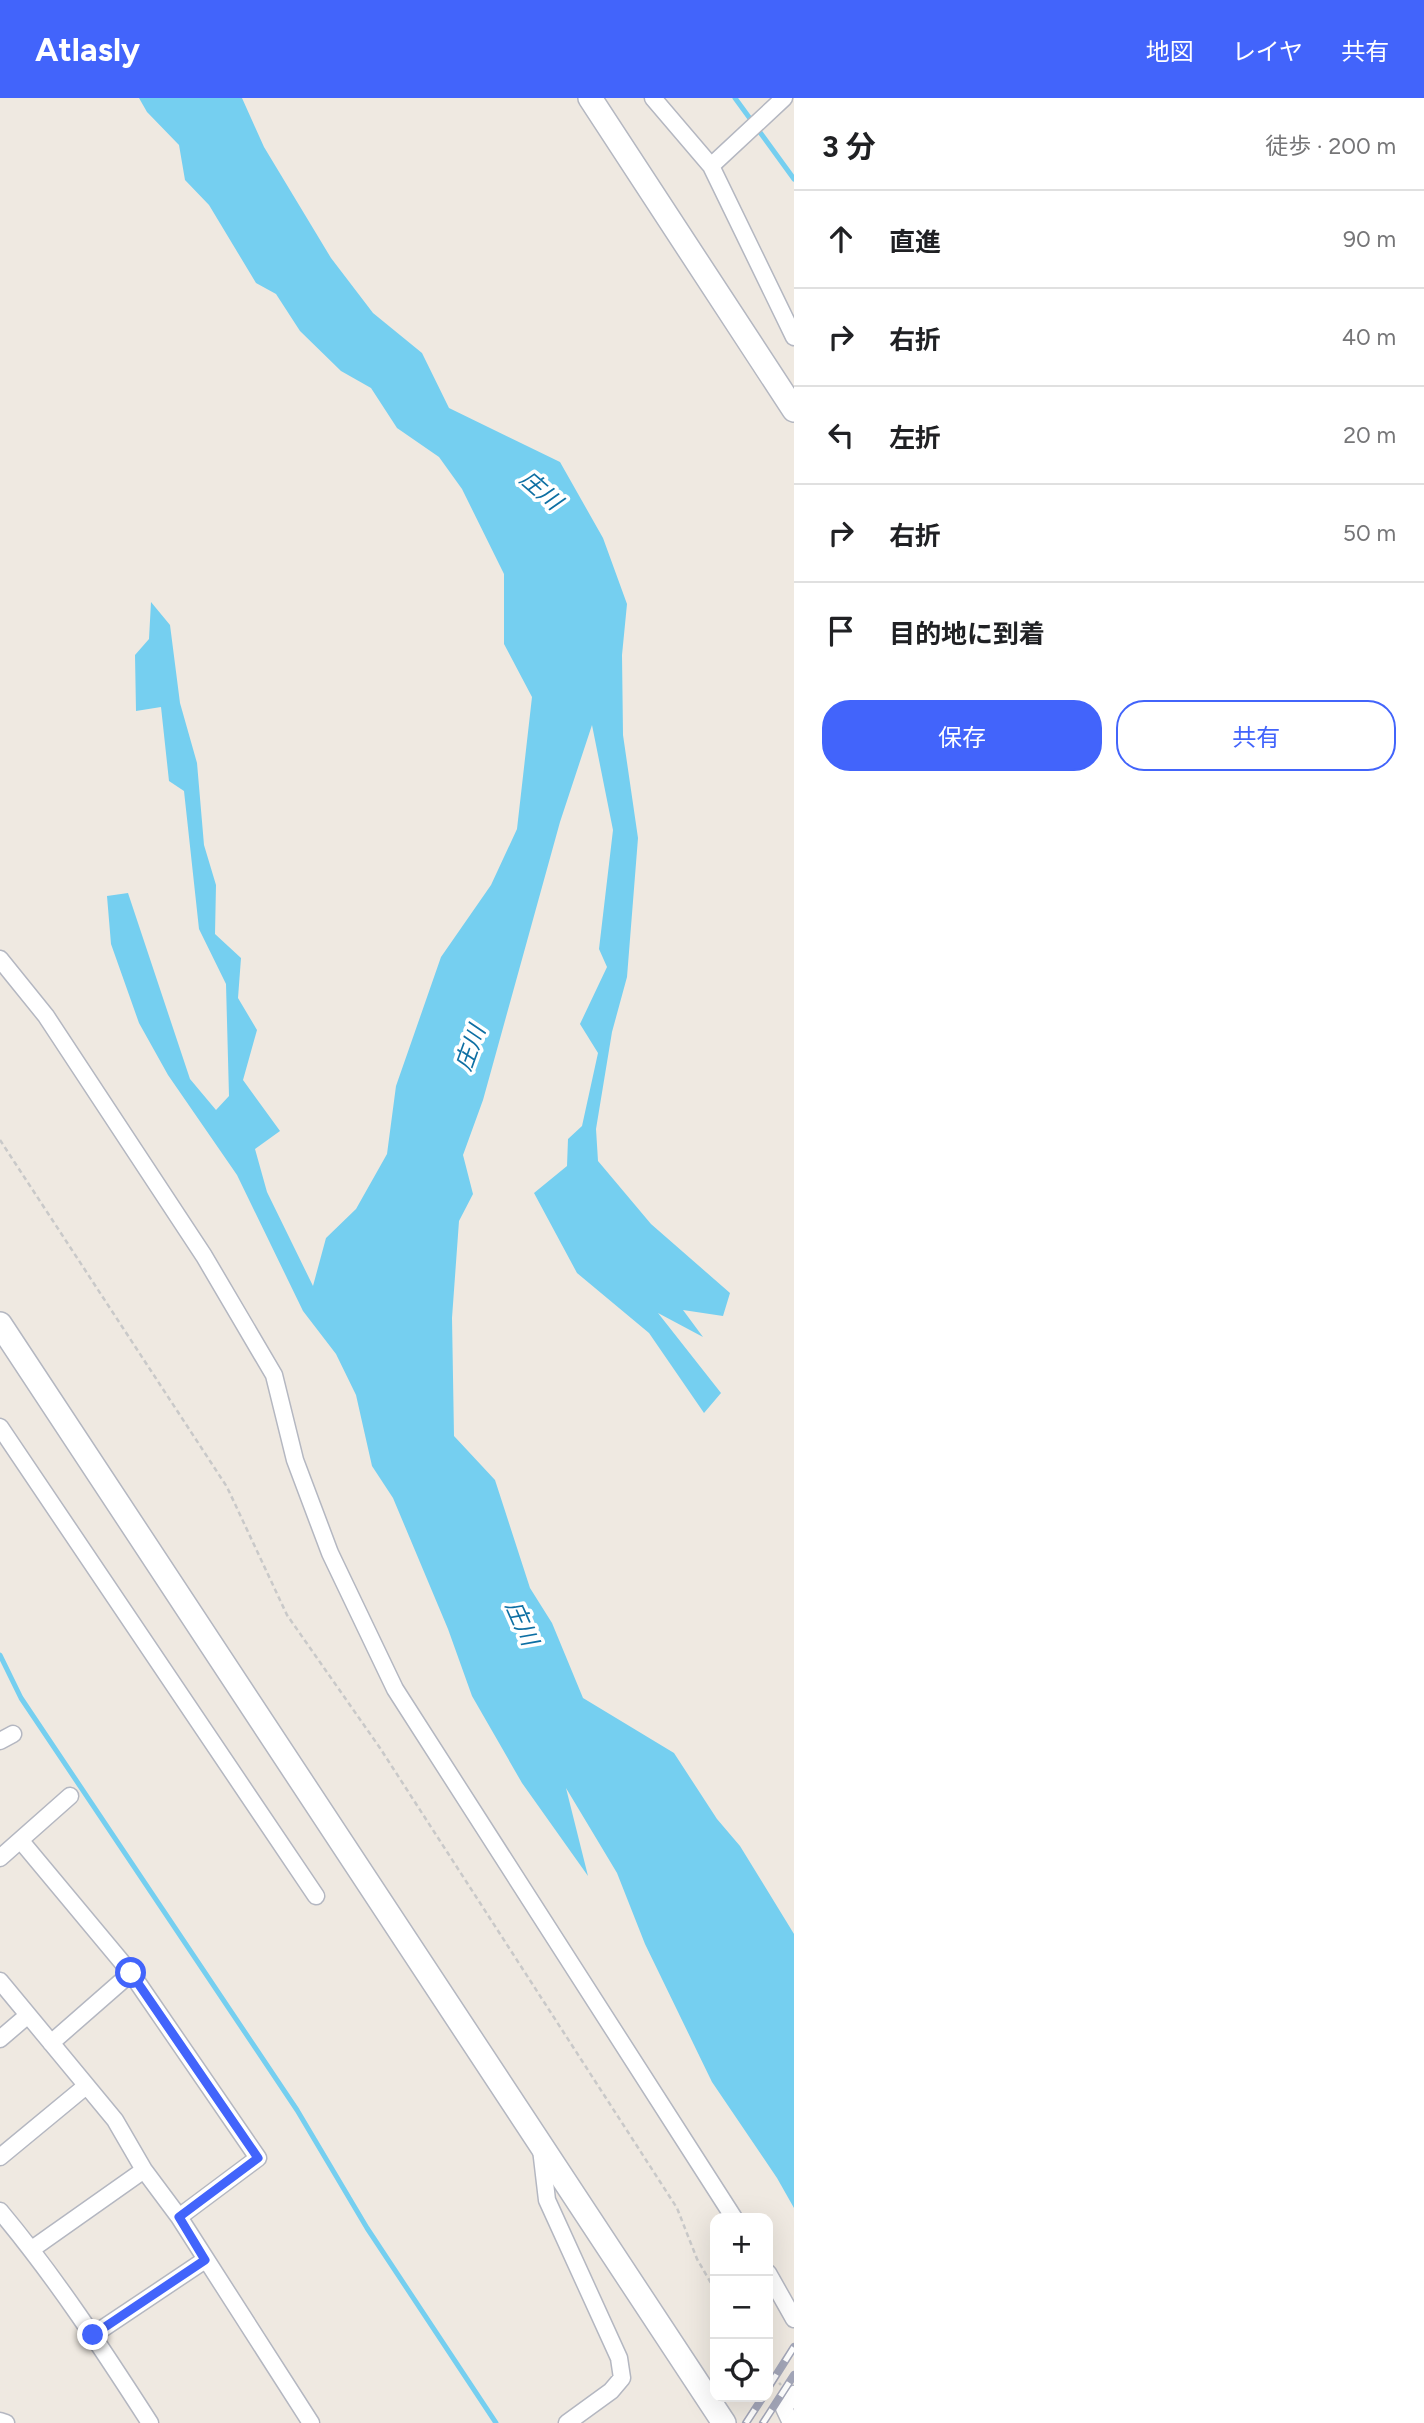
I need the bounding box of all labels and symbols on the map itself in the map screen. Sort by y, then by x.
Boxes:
water label: 庄川 [514,464,570,518]
water label: 庄川 [449,1019,492,1074]
water label: 庄川 [500,1596,545,1652]
route start [115,1957,146,1988]
route end [77,2319,108,2350]

